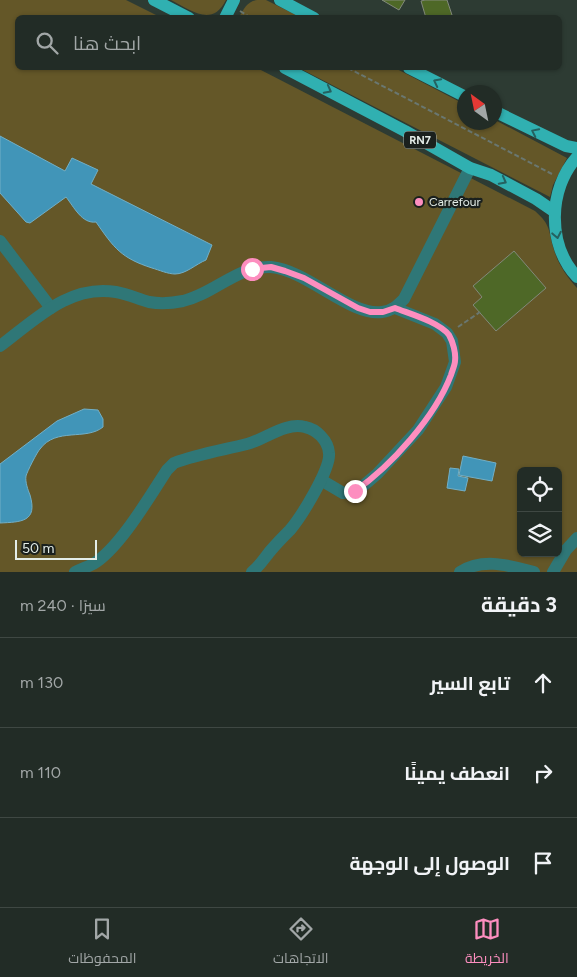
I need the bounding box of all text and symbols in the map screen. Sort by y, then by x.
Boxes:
search box [15,15,562,70]
icon: search [33,29,61,57]
text: ابحث هنا [73,32,141,55]
one-way arrow [433,78,442,88]
one-way arrow [323,84,332,94]
north arrow [457,85,502,130]
one-way arrow [531,127,540,138]
road number: RN7 [404,132,436,148]
one-way arrow [498,175,507,185]
place label: Carrefour [429,195,481,209]
marker: Carrefour [413,196,425,208]
one-way arrow [551,231,562,240]
route start [241,258,264,281]
map controls [517,467,562,557]
button: locate [517,467,562,512]
route end [344,480,367,503]
button: layers [517,512,562,557]
scale bar [15,537,98,560]
text: 50 m [22,540,54,557]
text: 3 دقيقة [481,592,557,617]
text: سيرًا · 240 m [20,596,106,615]
icon: ahead [529,669,557,697]
text: تابع السير [430,672,510,695]
text: 130 m [20,673,63,692]
icon: right [529,759,557,787]
text: انعطف يمينًا [404,762,510,785]
text: 110 m [20,763,61,782]
icon: arrive [529,849,557,877]
text: الوصول إلى الوجهة [350,852,510,875]
tab: المحفوظات [68,915,136,971]
tab: الاتجاهات [273,915,328,971]
tab: الخريطة [465,915,509,971]

